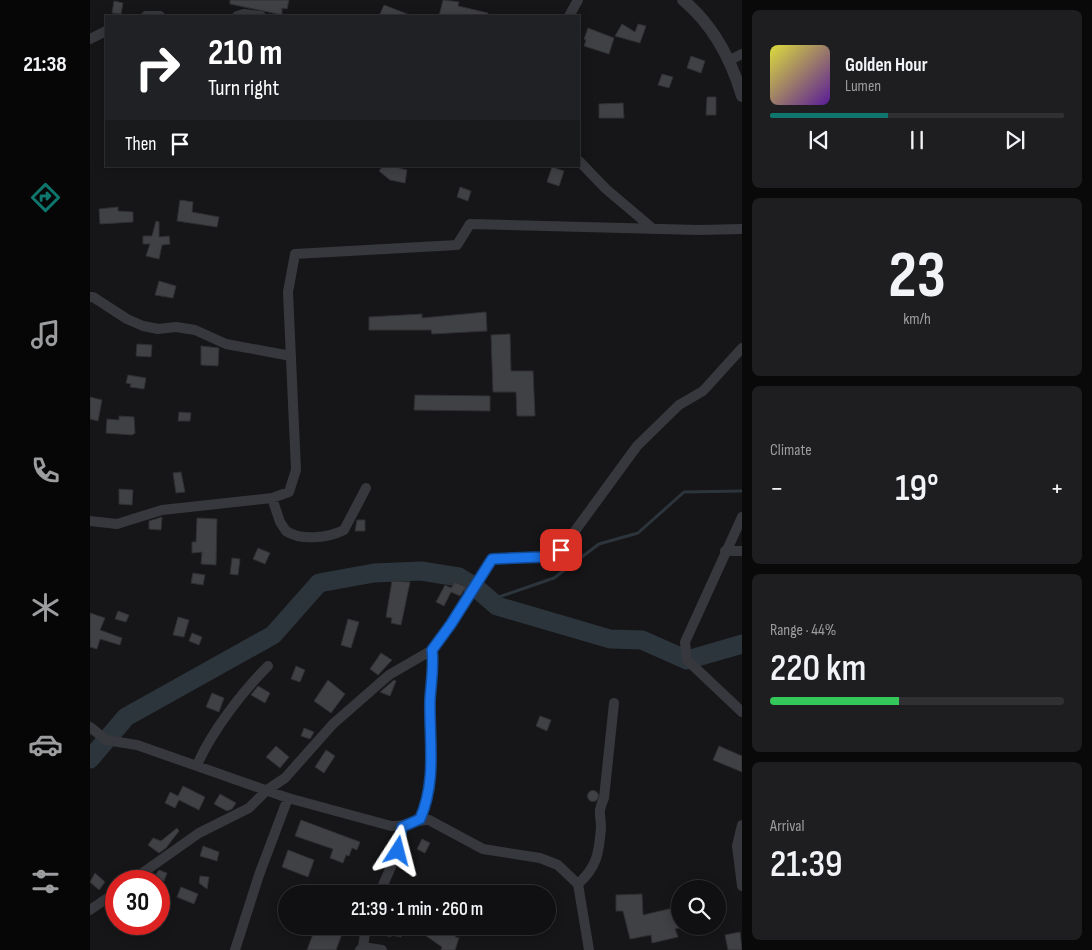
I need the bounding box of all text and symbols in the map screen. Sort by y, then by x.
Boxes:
text: 210 m [208,32,282,75]
icon: right [125,35,190,100]
text: 21:38 [23,51,67,78]
text: Golden Hour [845,54,928,77]
text: Turn right [208,75,279,102]
text: Lumen [845,77,881,96]
icon: previous [805,126,833,154]
icon: pause [903,126,931,154]
icon: next [1001,126,1029,154]
icon: arrive [166,130,194,158]
text: Then [125,133,156,156]
icon: directions [28,180,63,215]
text: 23 [888,238,946,316]
text: km/h [903,310,931,329]
icon: music [28,317,63,352]
text: Climate [770,441,812,460]
icon: phone [28,453,63,488]
text: 19° [895,466,939,511]
text: − [770,472,784,505]
text: + [1050,472,1064,505]
pin [540,529,582,571]
icon: arrive [547,536,575,564]
icon: climate [28,590,63,625]
text: Range · 44% [770,621,836,640]
text: 220 km [770,646,866,691]
icon: car [28,727,63,762]
text: Arrival [770,817,804,836]
position arrow [371,824,423,876]
text: 21:39 [770,842,843,887]
icon: filters [28,864,63,899]
speed limit sign: 30 [105,870,170,935]
map controls [671,880,726,935]
button: search [671,880,726,935]
text: 21:39 · 1 min · 260 m [351,898,483,921]

